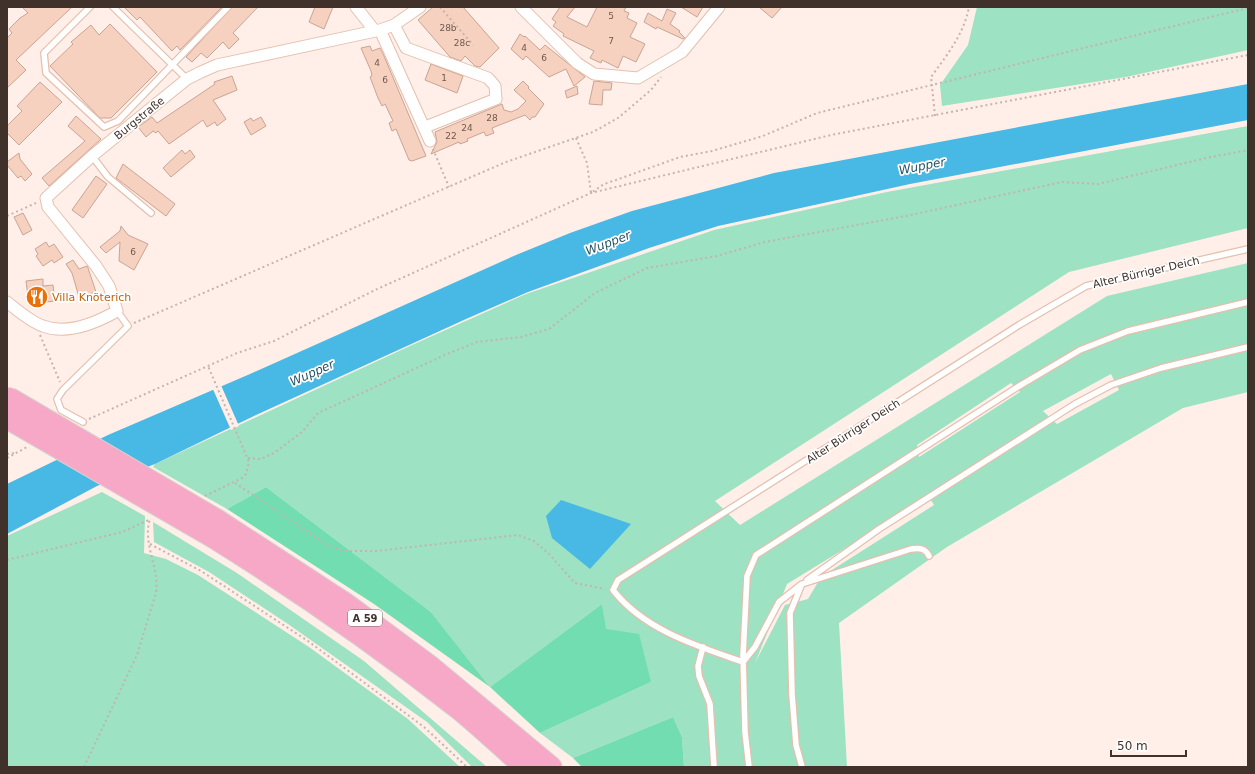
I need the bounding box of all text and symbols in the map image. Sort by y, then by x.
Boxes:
house number: 5 [608,11,614,21]
house number: 28b [439,23,457,33]
house number: 7 [608,36,614,46]
house number: 28c [454,38,470,48]
house number: 4 [521,43,527,53]
house number: 6 [541,53,547,63]
house number: 4 [374,58,380,68]
house number: 1 [441,73,447,83]
house number: 6 [382,75,388,85]
street label: Burgstraße [112,94,167,143]
house number: 28 [486,113,498,123]
house number: 24 [461,123,473,133]
house number: 22 [445,131,457,141]
water label: Wupper [898,154,947,177]
water label: Wupper [584,228,633,258]
house number: 6 [130,247,136,257]
street label: Alter Bürriger Deich [1091,254,1201,291]
restaurant icon: Villa Knöterich [24,284,50,310]
place label: Villa Knöterich [52,291,131,304]
water label: Wupper [288,357,337,389]
street label: Alter Bürriger Deich [804,396,903,467]
road number: A 59 [348,610,382,626]
scale bar [1111,732,1186,758]
text: 50 m [1117,739,1148,753]

